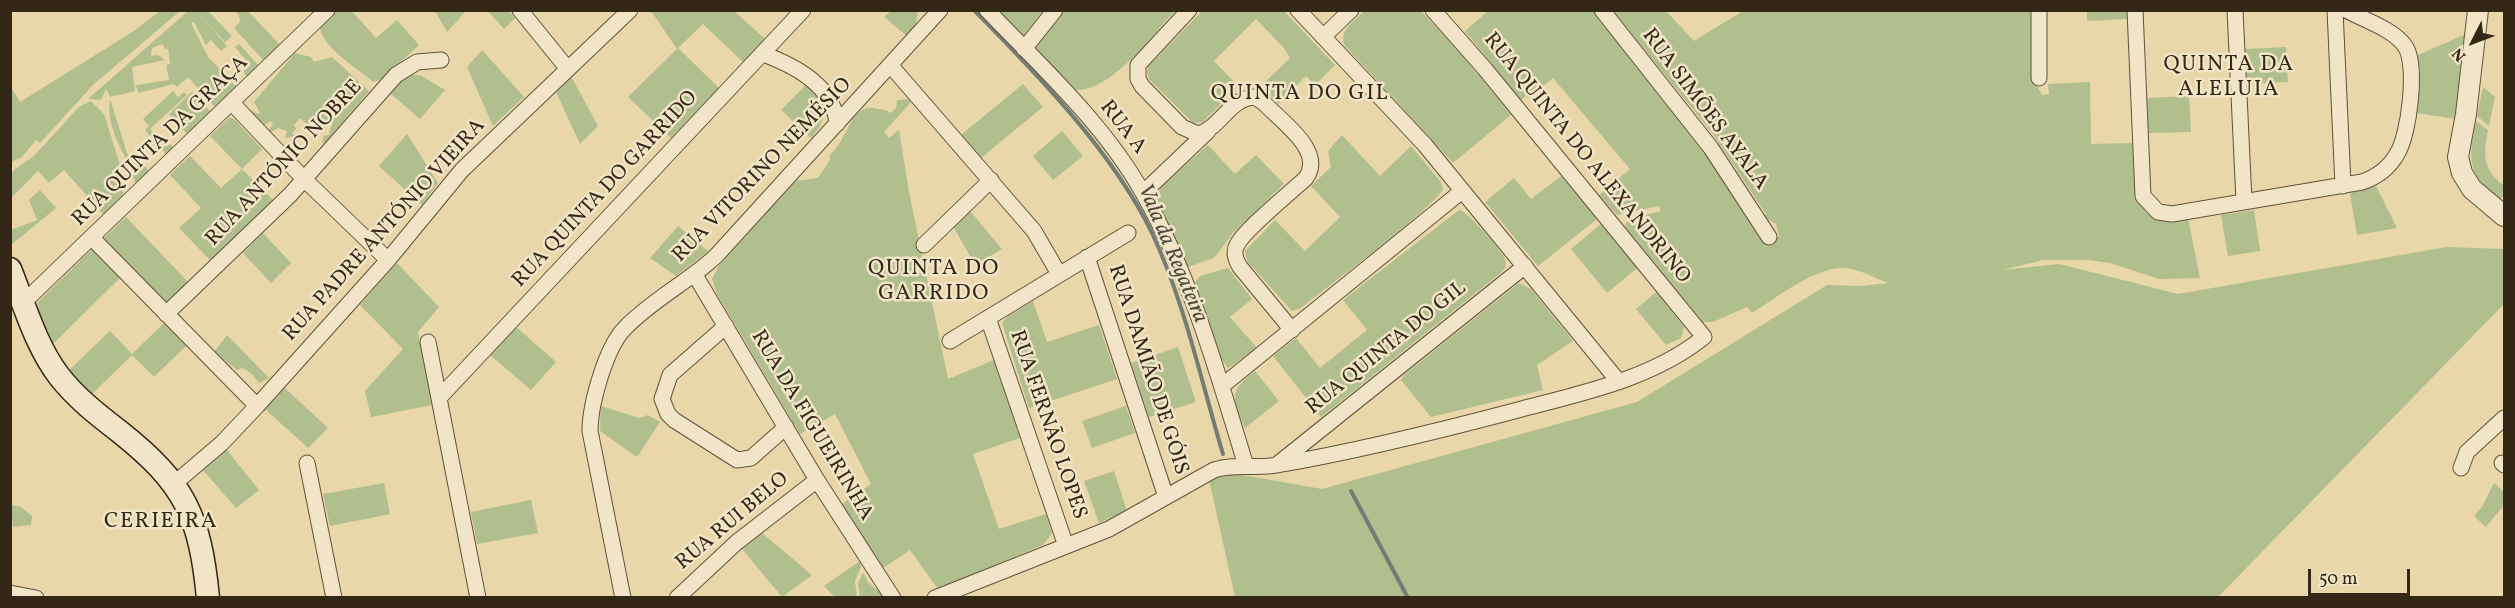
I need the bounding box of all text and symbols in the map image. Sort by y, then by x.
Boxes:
north arrow [2443,12,2503,72]
street label: RUA SIMÕES AYALA [1635,24,1773,196]
street label: RUA QUINTA DO ALEXANDRINO [1477,28,1695,290]
text: N [2448,42,2472,66]
street label: RUA QUINTA DA GRAÇA [68,51,254,233]
district label: QUINTA DA ALELUIA [2164,53,2294,104]
street label: RUA VITORINO NEMÉSIO [668,73,858,269]
street label: RUA ANTÓNIO NOBRE [201,76,369,252]
district label: QUINTA DO GIL [1211,82,1389,108]
street label: RUA QUINTA DO GARRIDO [508,86,704,294]
street label: RUA A [1093,96,1151,160]
street label: RUA PADRE ANTÓNIO VIEIRA [278,115,492,347]
water label: Vala da Regateira [1130,180,1212,328]
district label: QUINTA DO GARRIDO [868,257,1000,308]
street label: RUA DAMIÃO DE GÓIS [1101,262,1193,478]
street label: RUA QUINTA DO GIL [1302,277,1472,421]
street label: RUA DA FIGUEIRINHA [744,326,878,526]
street label: RUA FERNÃO LOPES [1003,327,1091,523]
street label: RUA RUI BELO [671,467,795,577]
district label: CERIEIRA [104,510,218,536]
scale bar [2311,557,2413,595]
text: 50 m [2319,567,2358,592]

